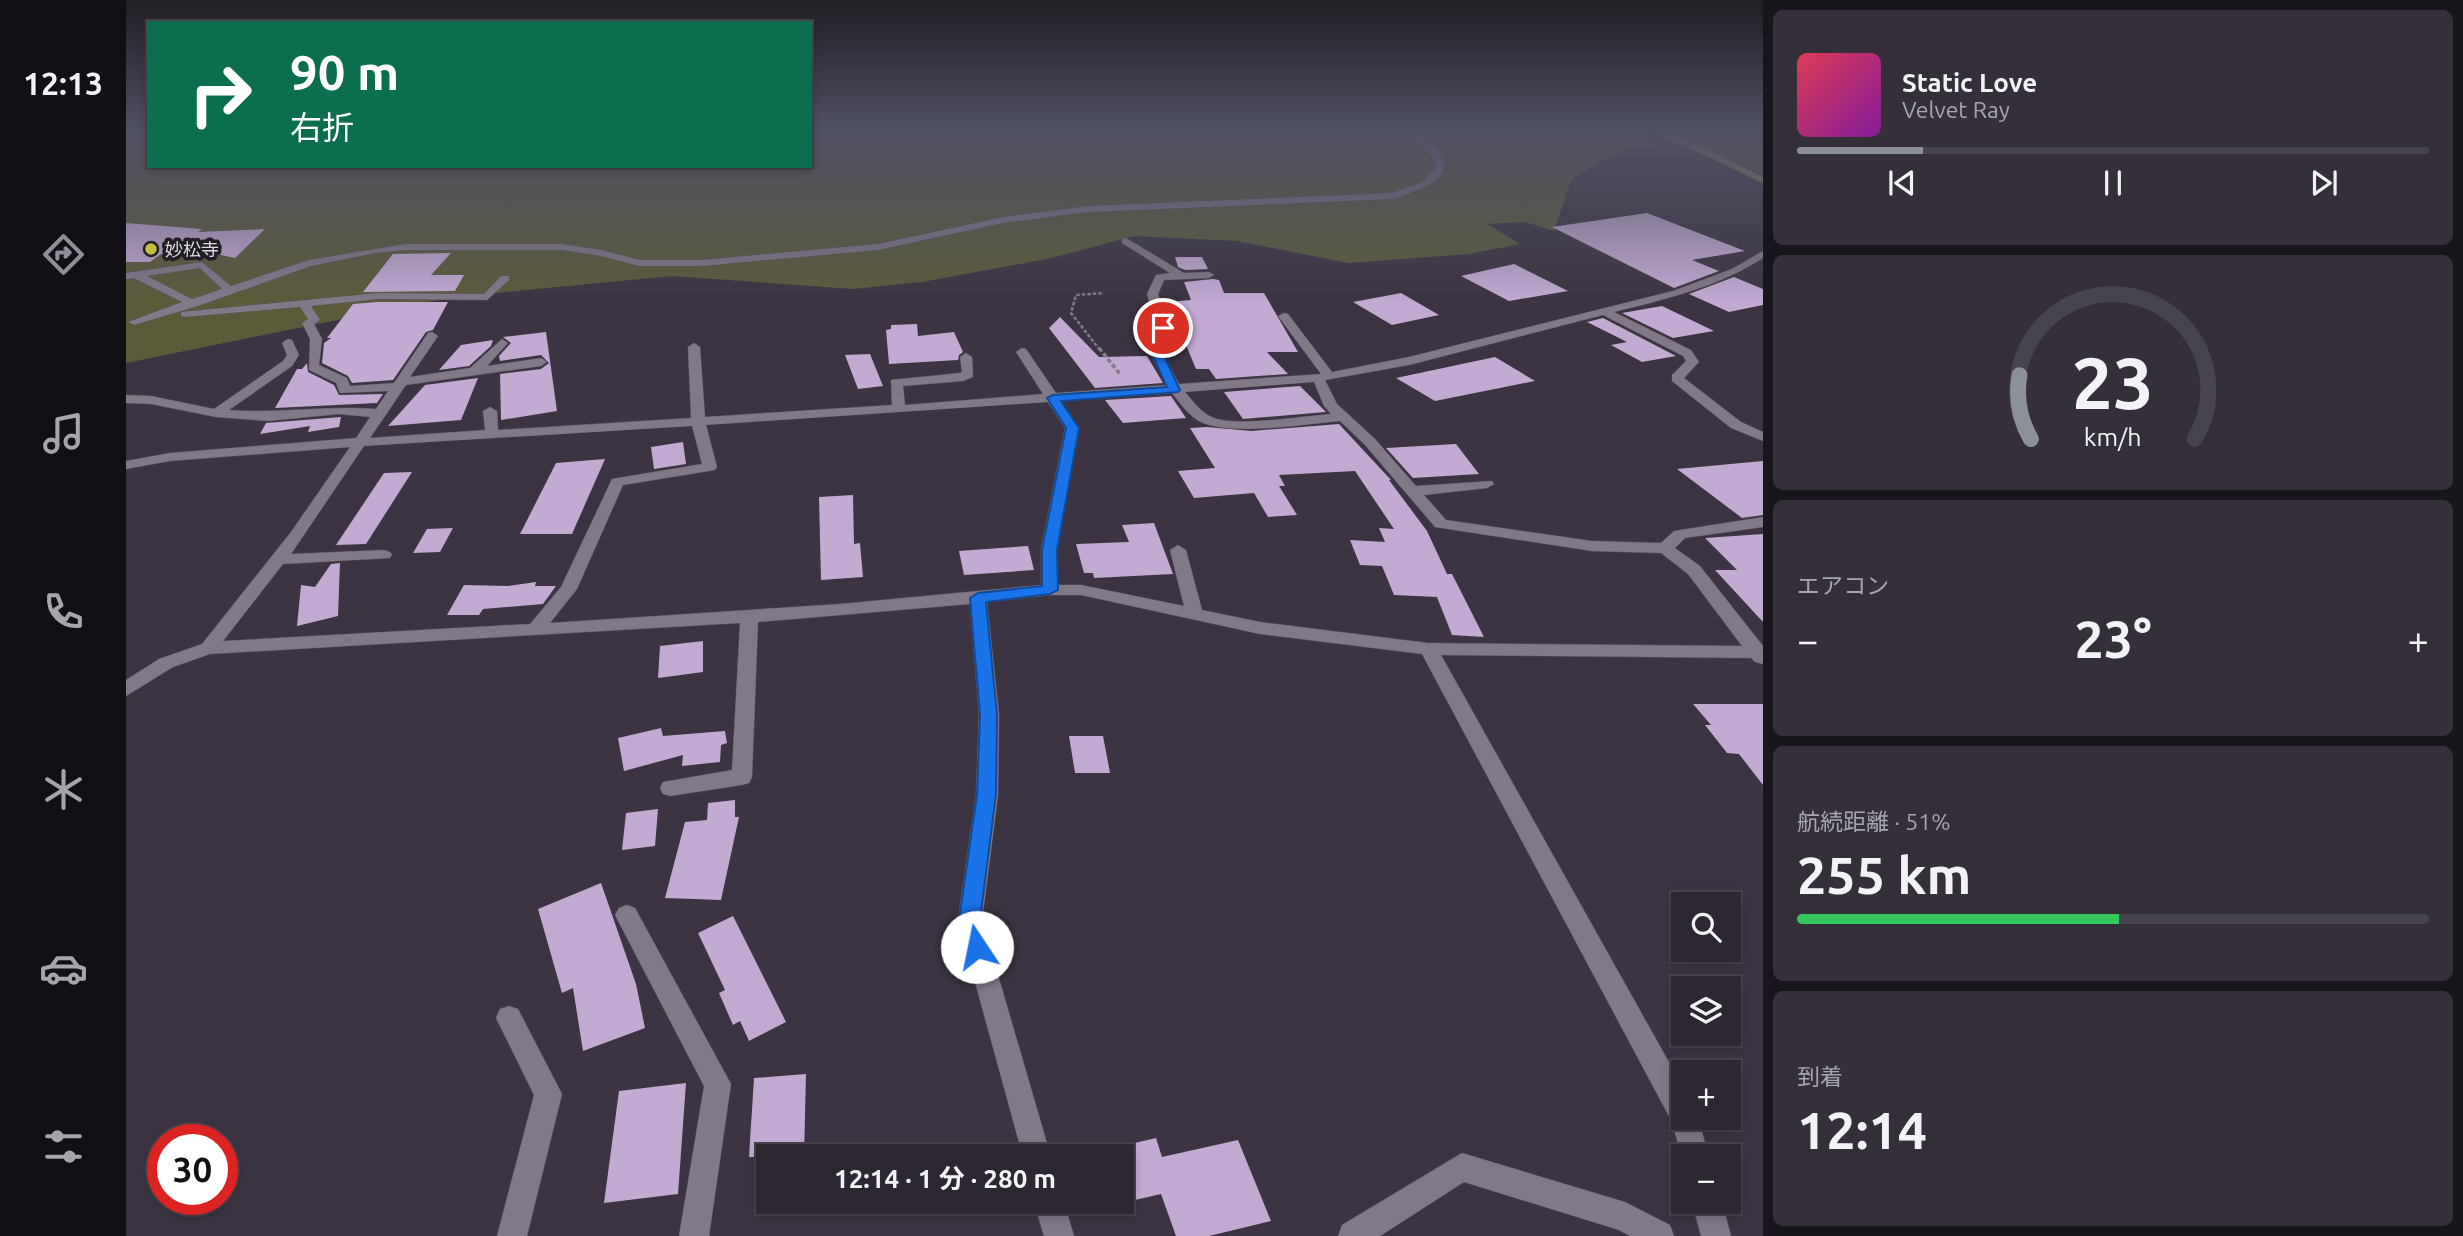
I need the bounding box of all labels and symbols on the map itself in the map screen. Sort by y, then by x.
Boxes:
place label: 妙松寺 [165,239,219,259]
marker: 妙松寺 [143,241,159,257]
pin [1133,298,1193,358]
position arrow [940,910,1014,984]
speed limit sign: 30 [147,1124,238,1215]

